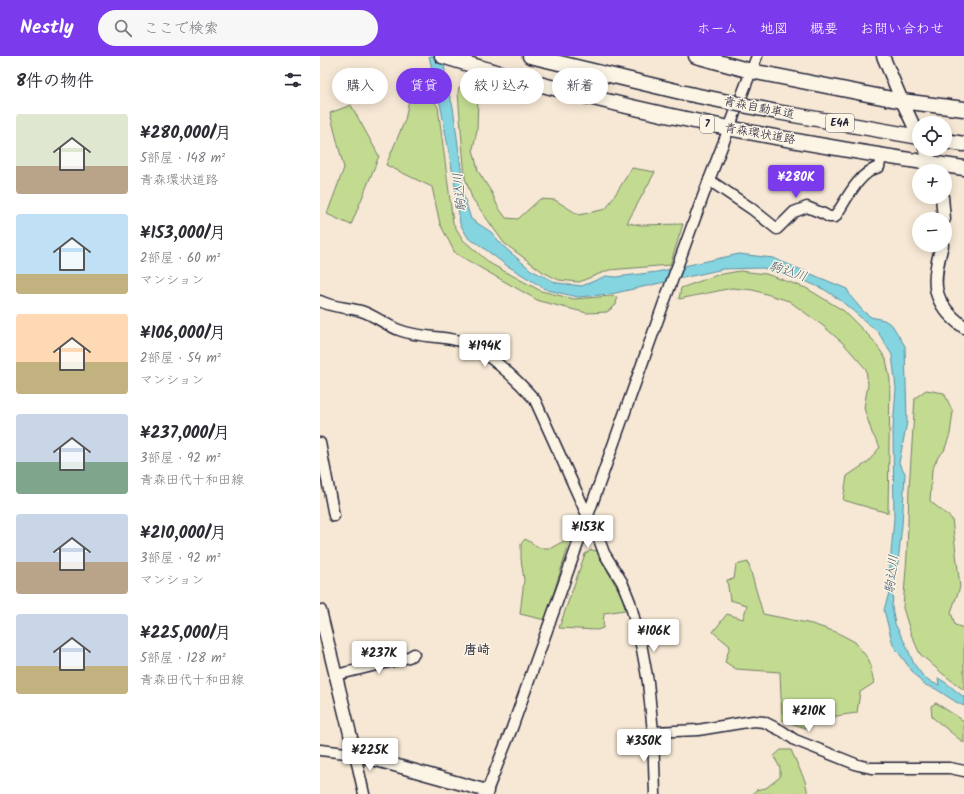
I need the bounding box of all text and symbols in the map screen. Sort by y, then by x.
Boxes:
search box [98,10,378,46]
text: Nestly [20,13,74,43]
icon: search [112,17,134,39]
text: ここで検索 [144,17,219,41]
text: ホーム [697,18,738,40]
text: 地図 [760,18,788,40]
text: 概要 [810,18,838,40]
text: お問い合わせ [860,18,944,40]
text: 8件の物件 [16,68,94,95]
chip: 購入 [332,68,388,104]
chip: 賃貸 [396,68,452,104]
chip: 絞り込み [460,68,544,104]
chip: 新着 [552,68,608,104]
icon: filters [282,69,304,91]
street label: 青森自動車道 [722,92,796,124]
road number: E4A [826,114,854,132]
road number: 7 [700,115,714,133]
map controls [912,116,952,252]
button: locate [912,116,952,156]
street label: 青森環状道路 [723,118,797,150]
text: ¥280,000/月 [140,120,232,147]
icon: home [48,130,96,178]
text: 5部屋 · 148 m² [140,148,225,169]
button: + [912,164,952,204]
pin: ¥280K [768,165,824,199]
text: ¥280K [777,167,815,188]
text: 青森環状道路 [140,170,218,191]
water label: 駒込川 [448,172,472,212]
button: − [912,212,952,252]
text: ¥153,000/月 [140,220,226,247]
icon: home [48,230,96,278]
text: 2部屋 · 60 m² [140,248,220,269]
water label: 駒込川 [766,256,810,288]
text: マンション [140,270,204,291]
text: ¥106,000/月 [140,320,226,347]
icon: home [48,330,96,378]
pin: ¥194K [457,334,513,368]
text: ¥194K [468,336,502,357]
text: 2部屋 · 54 m² [140,348,221,369]
text: マンション [140,370,204,391]
text: ¥237,000/月 [140,420,230,447]
icon: home [48,430,96,478]
text: 3部屋 · 92 m² [140,448,220,469]
text: 青森田代十和田線 [140,470,244,491]
pin: ¥153K [560,515,616,549]
text: ¥153K [571,517,605,538]
text: ¥210,000/月 [140,520,227,547]
icon: home [48,530,96,578]
text: 3部屋 · 92 m² [140,548,220,569]
water label: 駒込川 [880,554,904,594]
text: マンション [140,570,204,591]
pin: ¥106K [626,619,682,653]
text: ¥225,000/月 [140,620,231,647]
text: ¥106K [637,621,671,642]
icon: home [48,630,96,678]
district label: 唐崎 [464,640,490,661]
pin: ¥237K [351,641,407,675]
text: ¥237K [361,643,397,664]
text: 5部屋 · 128 m² [140,648,226,669]
text: 青森田代十和田線 [140,670,244,691]
pin: ¥210K [781,699,837,733]
text: ¥210K [792,701,826,722]
pin: ¥350K [616,729,672,763]
text: ¥350K [626,731,662,752]
pin: ¥225K [342,738,398,772]
text: ¥225K [351,740,389,761]

